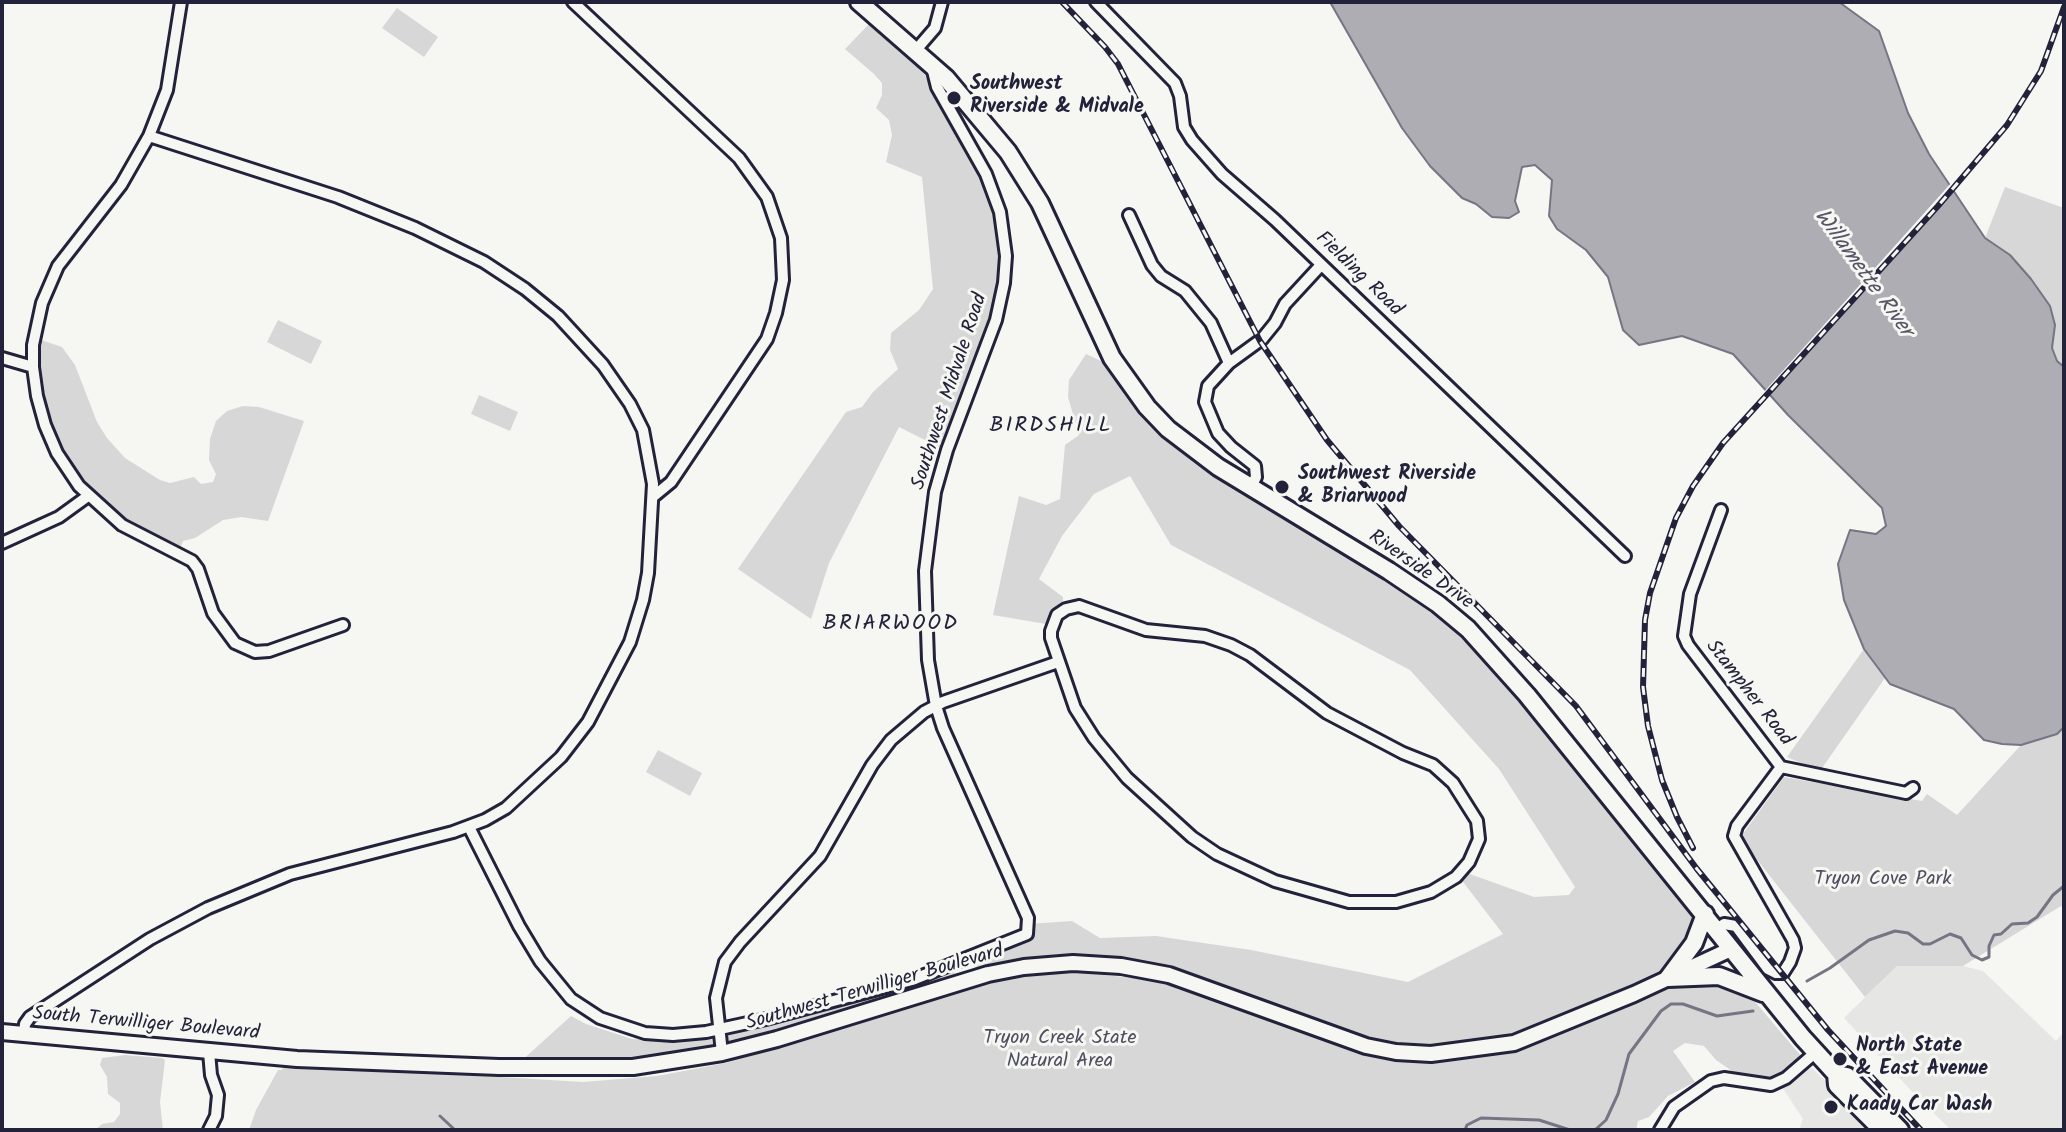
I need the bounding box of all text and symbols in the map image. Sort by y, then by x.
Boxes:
place label: Southwest Riverside & Midvale [970,74,1144,121]
marker: Southwest Riverside & Midvale [945,89,963,107]
water label: Willamette River [1807,205,1917,343]
street label: Fielding Road [1309,227,1407,323]
street label: Southwest Midvale Road [908,291,994,493]
district label: BIRDSHILL [989,414,1113,440]
place label: Southwest Riverside & Briarwood [1298,464,1476,511]
marker: Southwest Riverside & Briarwood [1273,478,1291,496]
street label: Riverside Drive [1363,526,1477,616]
district label: BRIARWOOD [823,612,959,638]
street label: Stampher Road [1699,636,1797,752]
park label: Tryon Cove Park [1814,869,1952,893]
street label: Southwest Terwilliger Boulevard [744,941,1006,1037]
street label: South Terwilliger Boulevard [32,1003,260,1047]
park label: Tryon Creek State Natural Area [984,1028,1136,1075]
place label: North State & East Avenue [1856,1036,1988,1083]
marker: North State & East Avenue [1831,1050,1849,1068]
place label: Kaady Car Wash [1847,1095,1992,1119]
marker: Kaady Car Wash [1822,1098,1840,1116]

